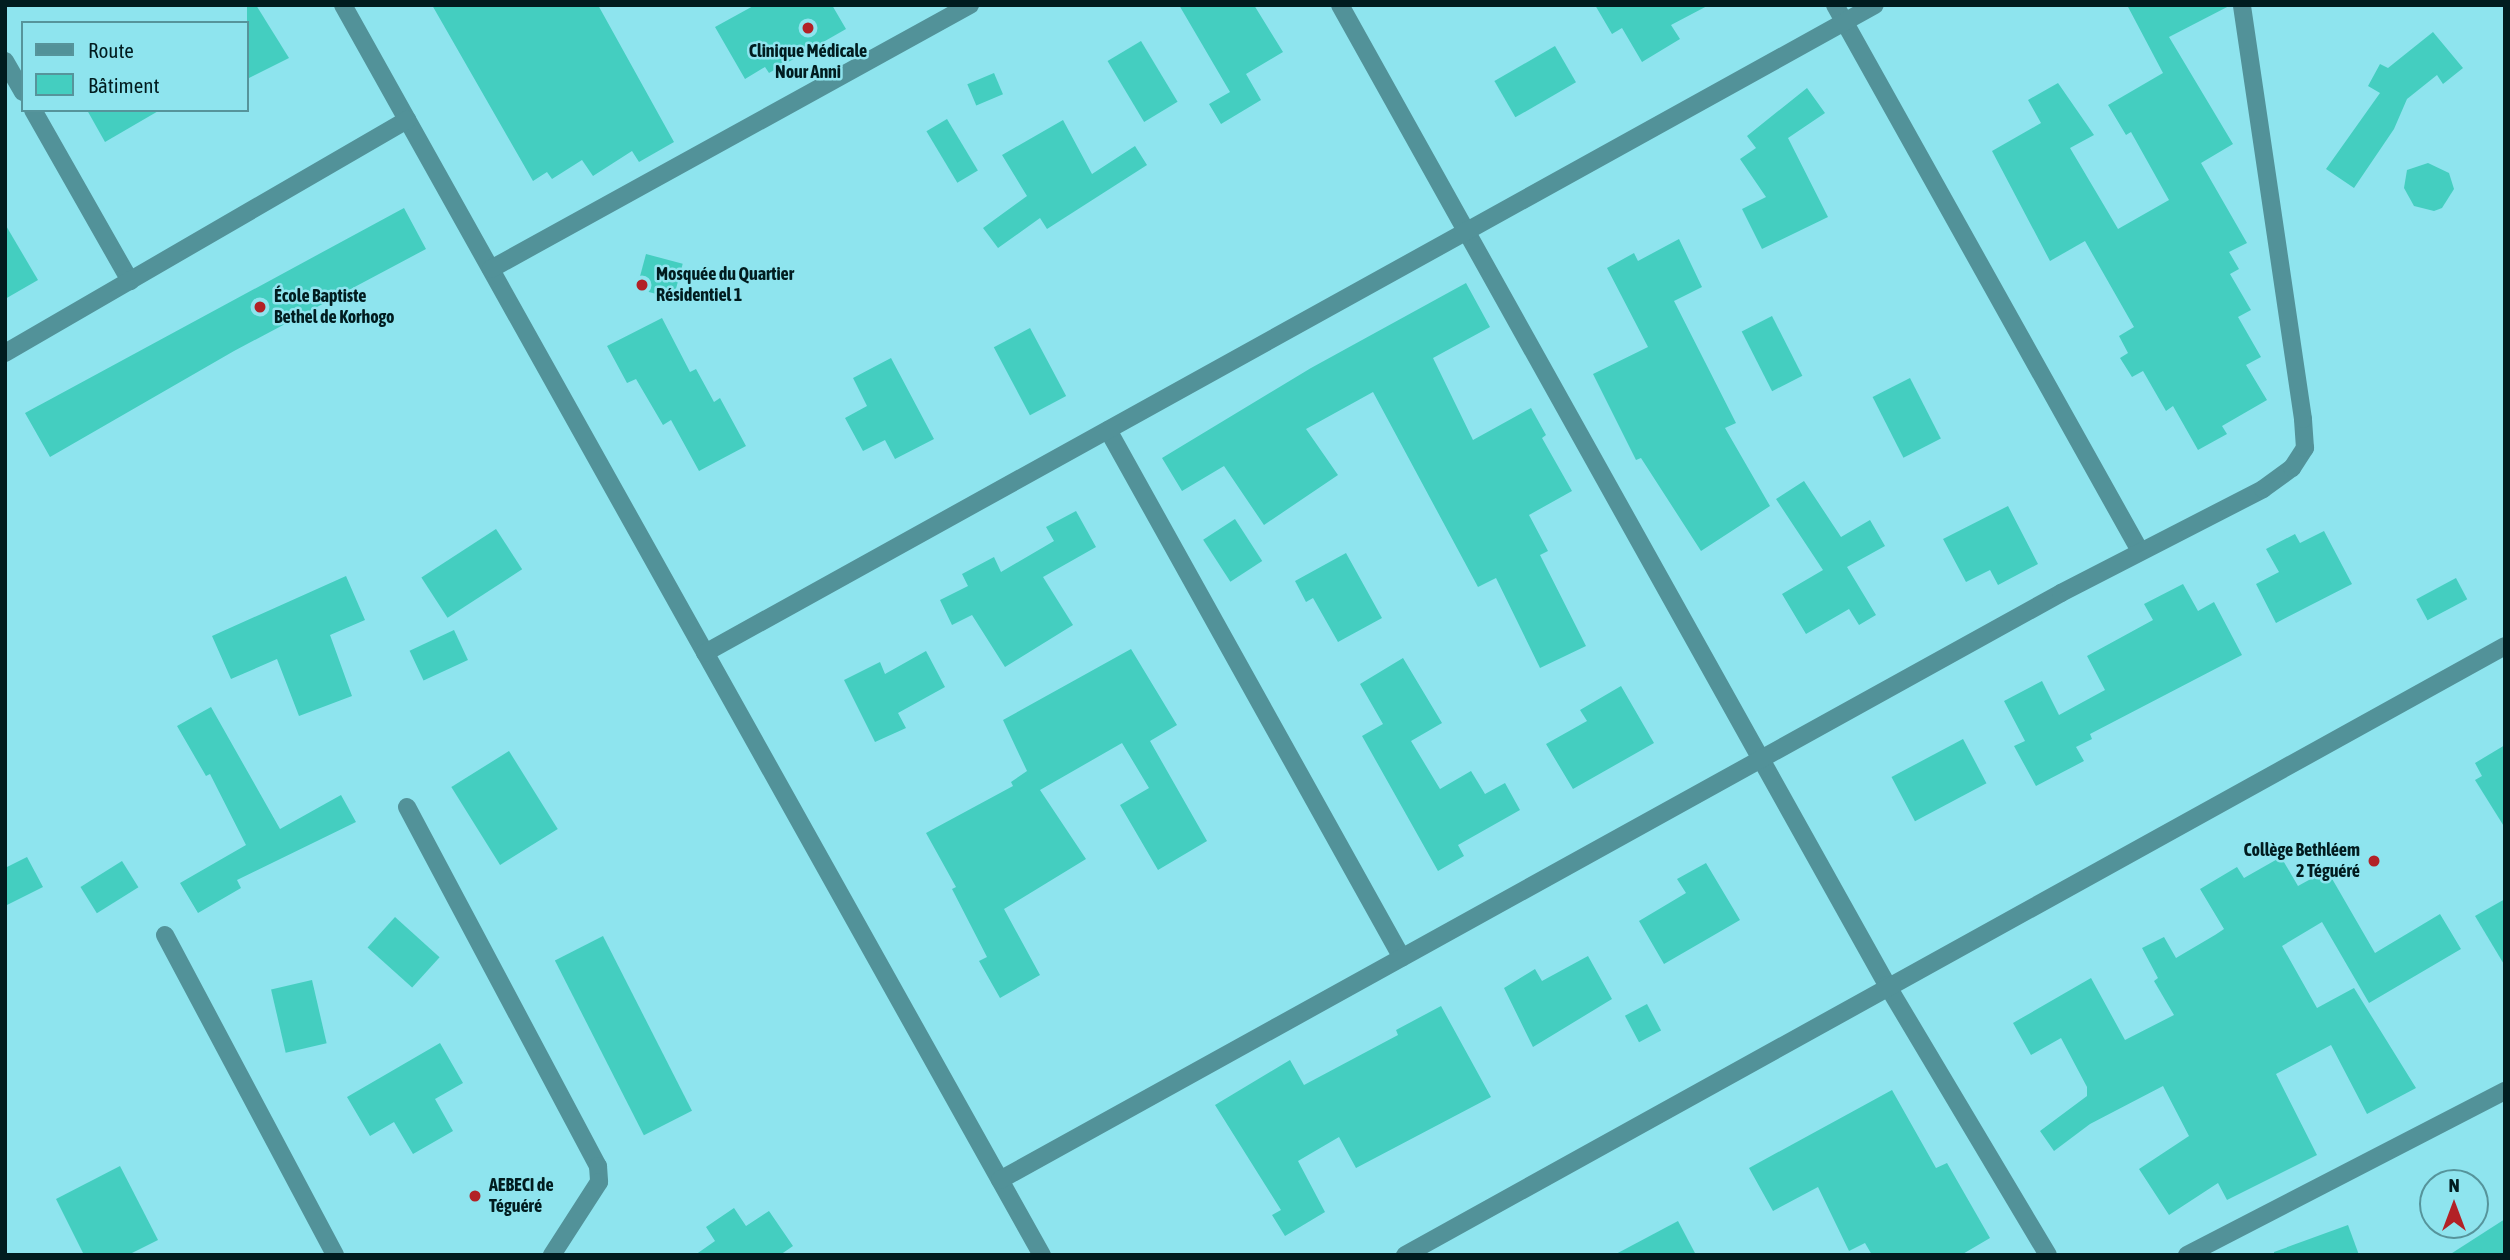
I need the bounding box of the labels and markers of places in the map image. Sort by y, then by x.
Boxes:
marker: Clinique Médicale Nour Anni [798,18,818,38]
place label: Clinique Médicale Nour Anni [749,41,867,84]
place label: Mosquée du Quartier Résidentiel 1 [656,264,794,306]
marker: Mosquée du Quartier Résidentiel 1 [634,277,650,293]
place label: École Baptiste Bethel de Korhogo [274,286,394,328]
marker: École Baptiste Bethel de Korhogo [252,299,268,315]
place label: Collège Bethléem 2 Téguéré [2243,840,2360,882]
marker: Collège Bethléem 2 Téguéré [2366,853,2382,869]
place label: AEBECI de Téguéré [489,1175,554,1218]
marker: AEBECI de Téguéré [467,1188,483,1204]

